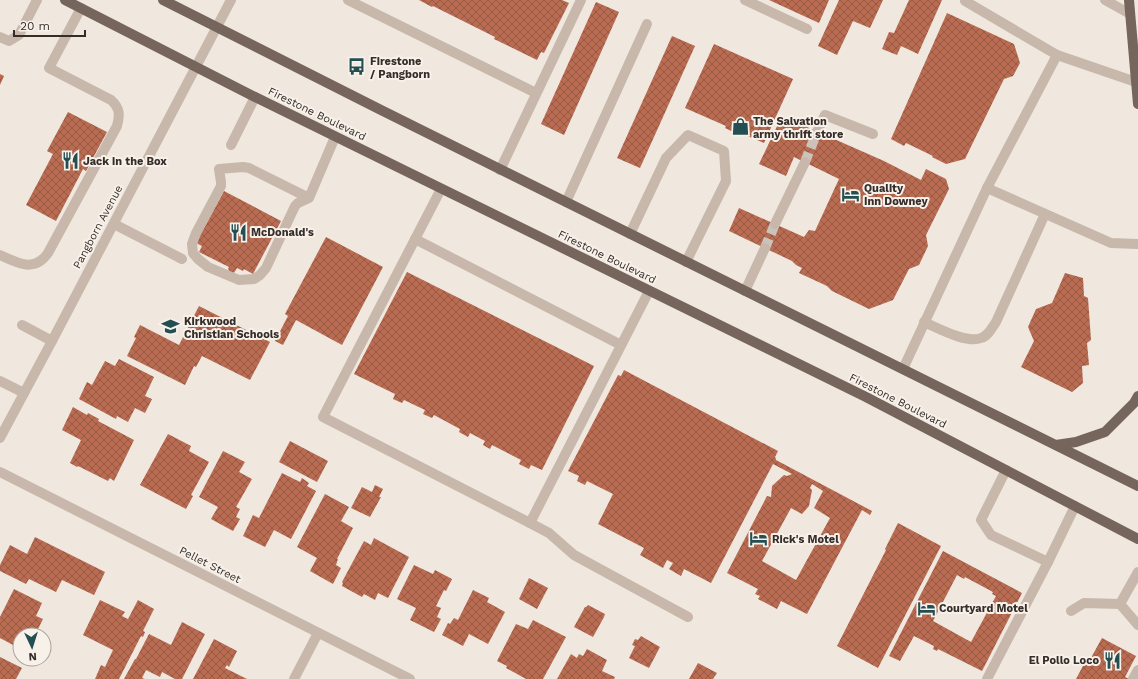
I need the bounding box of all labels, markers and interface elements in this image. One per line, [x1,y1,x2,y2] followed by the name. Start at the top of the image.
[14,12,85,38] scale bar
[20,19,50,33] text: 20 m
[370,55,430,81] place label: Firestone / Pangborn
[347,57,367,77] bus stop icon: Firestone / Pangborn
[266,85,368,143] street label: Firestone Boulevard
[753,115,843,141] place label: The Salvation army thrift store
[730,117,750,137] shop icon: The Salvation army thrift store
[60,151,80,171] restaurant icon: Jack in the Box
[83,155,167,168] place label: Jack in the Box
[864,182,929,208] place label: Quality Inn Downey
[71,183,125,271] street label: Pangborn Avenue
[841,184,861,204] hotel icon: Quality Inn Downey
[228,222,248,242] restaurant icon: McDonald's
[251,226,314,239] place label: McDonald's
[556,228,658,286] street label: Firestone Boulevard
[184,315,279,341] place label: Kirkwood Christian Schools
[161,317,181,337] school or university icon: Kirkwood Christian Schools
[847,371,949,431] street label: Firestone Boulevard
[749,529,769,549] hotel icon: Rick's Motel
[772,533,839,546] place label: Rick's Motel
[177,544,243,586] street label: Pellet Street
[916,598,936,618] hotel icon: Courtyard Motel
[939,602,1028,615] place label: Courtyard Motel
[12,627,52,667] north arrow
[28,650,37,663] text: N
[1102,650,1122,670] restaurant icon: El Pollo Loco
[1029,654,1099,667] place label: El Pollo Loco

